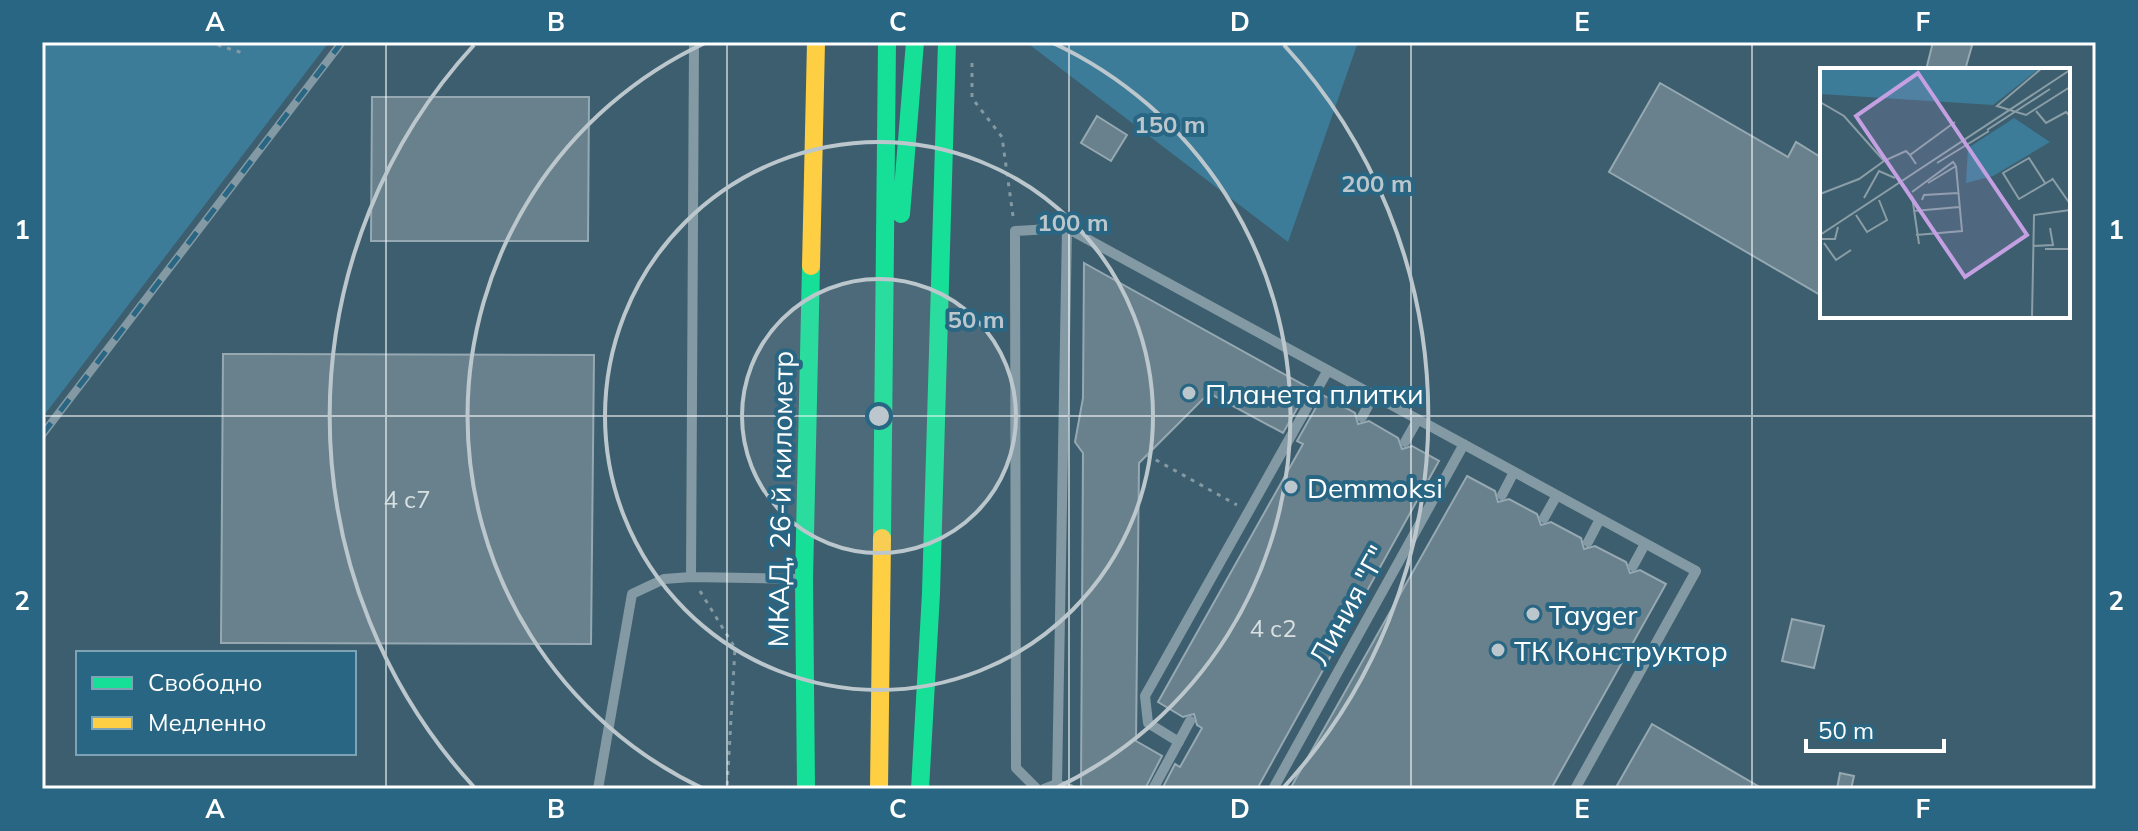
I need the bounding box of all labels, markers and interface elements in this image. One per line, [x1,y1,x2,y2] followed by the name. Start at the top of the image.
[205,5,225,38] text: A
[547,5,565,38] text: B
[889,5,907,38] text: C
[1230,5,1250,38] text: D
[1574,5,1590,38] text: E
[1916,5,1931,38] text: F
[1820,68,2070,318] inset map
[1134,109,1206,139] text: 150 m
[1341,168,1413,198] text: 200 m
[1037,207,1109,237] text: 100 m
[14,213,30,246] text: 1
[2108,213,2124,246] text: 1
[948,304,1004,334] text: 50 m
[760,350,800,648] street label: МКАД, 26-й километр
[1205,376,1424,411] place label: Планета плитки
[1180,384,1198,402] marker: Планета плитки
[865,402,893,430] centre of rings
[1307,470,1443,505] place label: Demmoksi
[1282,478,1300,496] marker: Demmoksi
[383,484,431,514] house number: 4 с7
[1301,539,1395,671] street label: Линия "Г"
[14,584,30,617] text: 2
[2108,584,2124,617] text: 2
[1549,597,1638,632] place label: Tayger
[1524,605,1542,623] marker: Tayger
[1249,613,1297,643] house number: 4 с2
[1514,633,1728,668] place label: ТК Конструктор
[1489,641,1507,659] marker: ТК Конструктор
[76,651,356,755] legend
[148,667,263,697] text: Свободно
[1806,703,1944,753] scale bar
[148,707,267,737] text: Медленно
[1818,715,1874,745] text: 50 m
[205,792,225,825] text: A
[547,792,565,825] text: B
[889,792,907,825] text: C
[1230,792,1250,825] text: D
[1574,792,1590,825] text: E
[1916,792,1931,825] text: F

